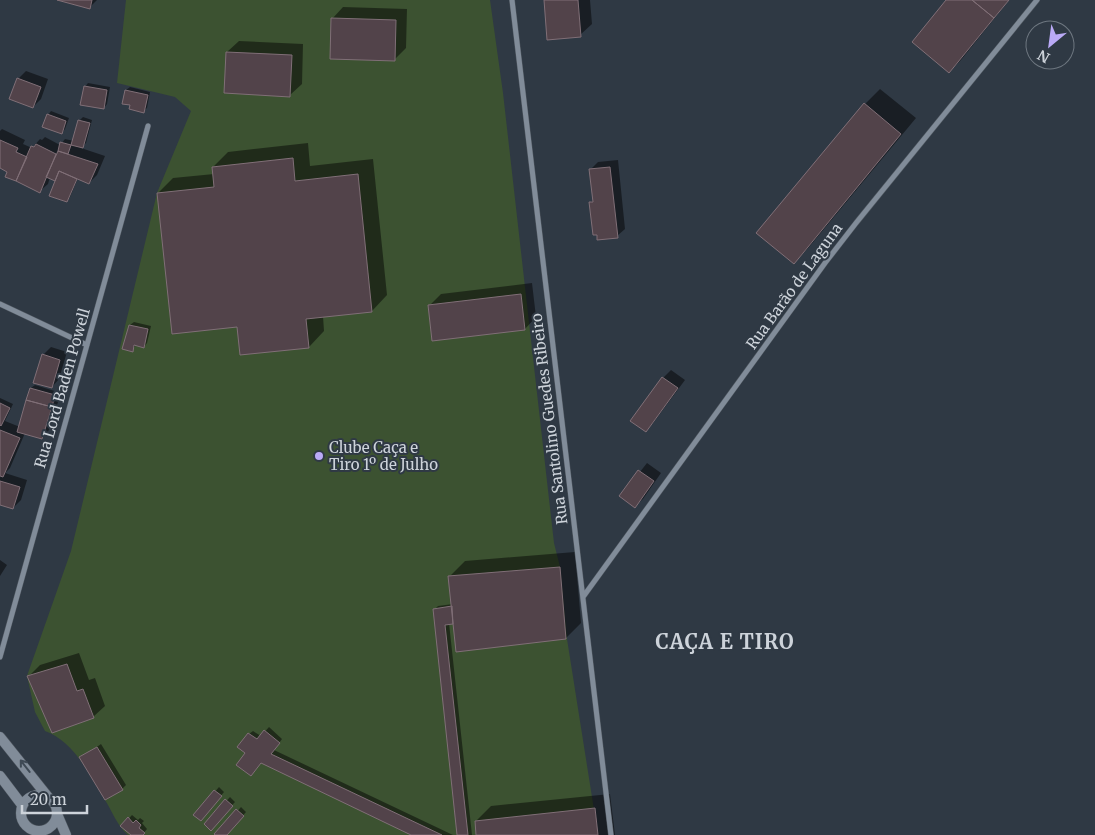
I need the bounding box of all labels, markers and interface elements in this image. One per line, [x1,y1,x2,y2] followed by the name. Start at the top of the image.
[1025,20,1075,70] north arrow
[1034,46,1053,67] text: N
[742,219,846,353] street label: Rua Barão de Laguna
[30,306,94,470] street label: Rua Lord Baden Powell
[527,312,571,526] street label: Rua Santolino Guedes Ribeiro
[329,438,438,474] place label: Clube Caça e Tiro 1º de Julho
[313,450,325,462] marker: Clube Caça e Tiro 1º de Julho
[655,629,795,654] district label: CAÇA E TIRO
[19,760,30,773] one-way arrow
[22,782,88,814] scale bar
[30,790,67,809] text: 20 m

